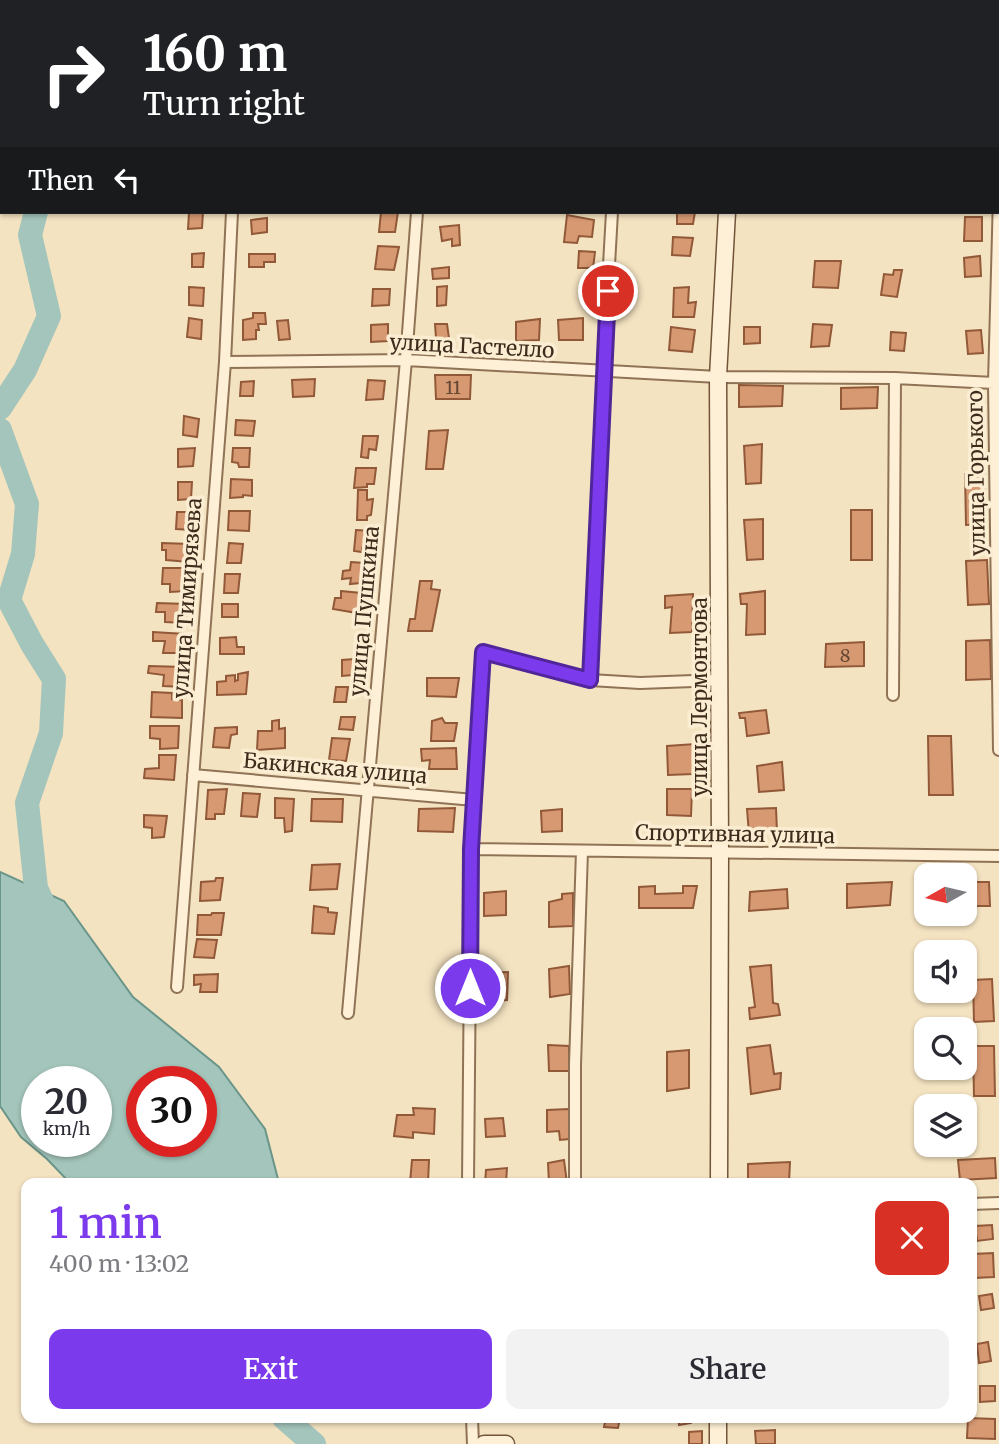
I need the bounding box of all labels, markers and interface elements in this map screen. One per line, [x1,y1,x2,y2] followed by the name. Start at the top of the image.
[143,23,287,84] text: 160 m
[28,28,119,119] icon: right
[143,84,305,124] text: Turn right
[108,161,146,199] icon: left
[28,164,94,197] text: Then
[578,261,638,321] pin
[589,272,627,310] icon: arrive
[389,328,555,364] street label: улица Гастелло
[445,376,461,399] house number: 11
[961,390,991,556] street label: улица Горького
[167,497,207,699] street label: улица Тимирязева
[343,525,385,697] street label: улица Пушкина
[686,597,713,797] street label: улица Лермонтова
[840,644,850,667] house number: 8
[242,746,428,790] street label: Бакинская улица
[635,819,835,849] street label: Спортивная улица
[914,863,976,926] north arrow
[914,863,977,1157] map controls
[914,940,977,1003] button: sound
[433,951,507,1025] position arrow
[914,1017,977,1080] button: search
[126,1066,217,1157] speed limit sign: 30
[45,1080,88,1124] text: 20
[914,1094,977,1157] button: layers
[43,1117,90,1140] text: km/h
[49,1197,162,1249] text: 1 min
[875,1201,949,1275] button: close
[49,1249,189,1278] text: 400 m · 13:02
[49,1329,492,1409] button: Exit
[506,1329,949,1409] button: Share

